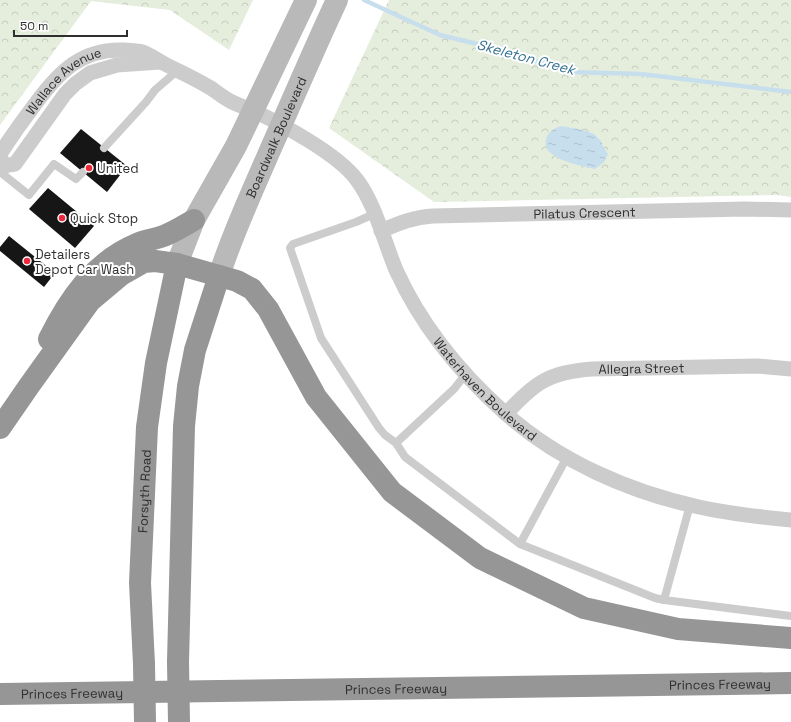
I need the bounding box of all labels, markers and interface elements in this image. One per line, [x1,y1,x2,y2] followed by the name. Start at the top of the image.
[14,12,127,38] scale bar
[20,18,48,34] text: 50 m
[475,35,578,79] water label: Skeleton Creek
[22,44,103,118] street label: Wallace Avenue
[242,74,310,201] street label: Boardwalk Boulevard
[97,160,139,177] place label: United
[84,163,94,173] marker: United
[533,203,636,223] street label: Pilatus Crescent
[70,210,138,227] place label: Quick Stop
[57,213,67,223] marker: Quick Stop
[35,246,134,278] place label: Detailers Depot Car Wash
[22,256,32,266] marker: Detailers Depot Car Wash
[429,334,540,445] street label: Waterhaven Boulevard
[598,359,685,378] street label: Allegra Street
[134,449,155,533] street label: Forsyth Road
[669,675,771,694] street label: Princes Freeway
[345,680,447,698] street label: Princes Freeway
[21,684,123,703] street label: Princes Freeway

